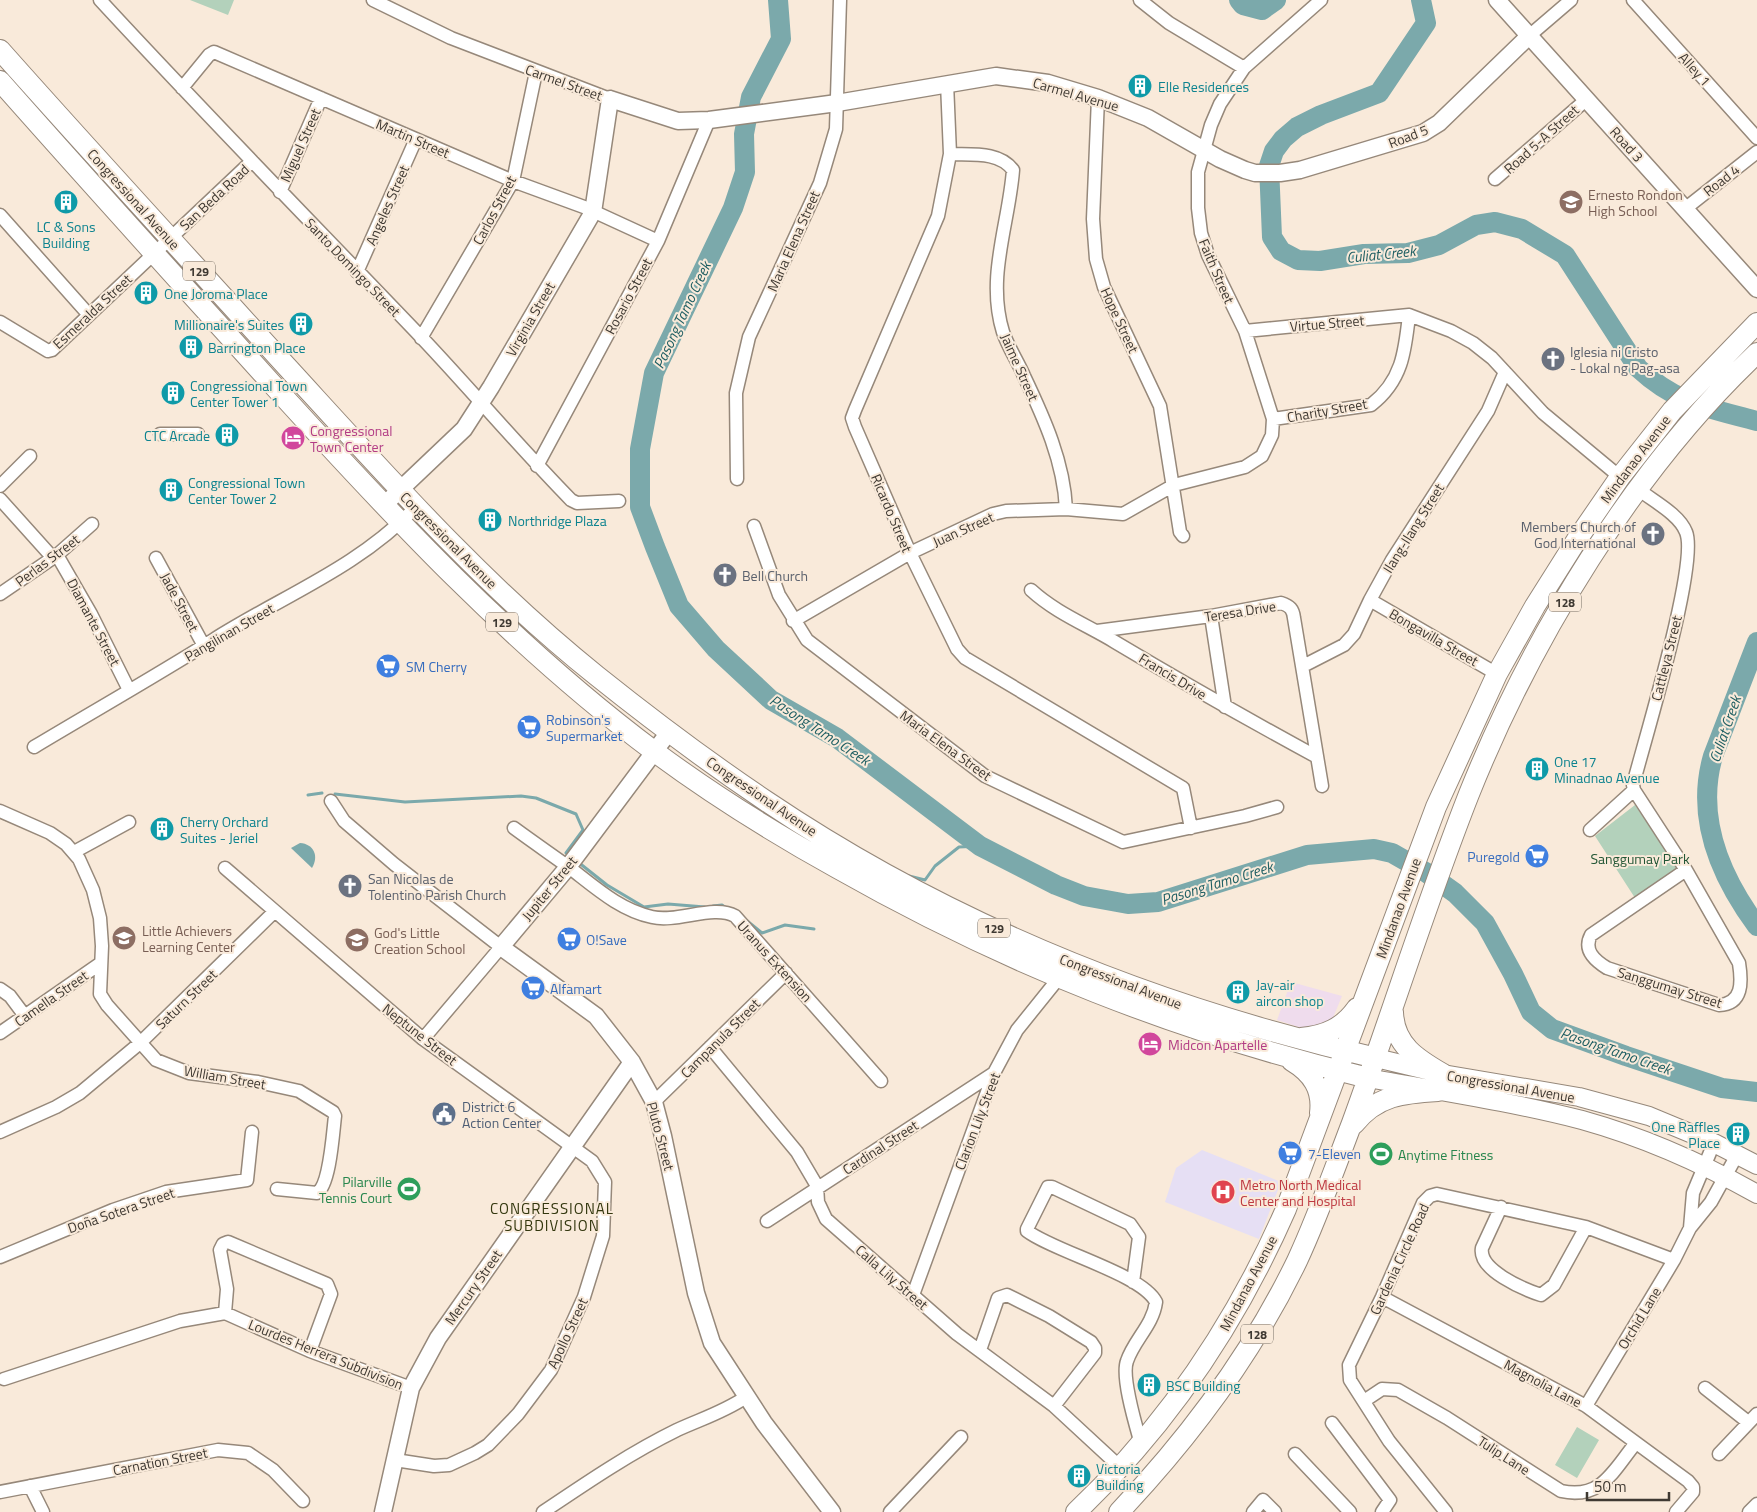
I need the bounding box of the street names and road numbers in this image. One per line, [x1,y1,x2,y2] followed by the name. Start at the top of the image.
[1674,47,1716,91] street label: Alley 1
[523,58,606,106] street label: Carmel Street
[1031,72,1121,116] street label: Carmel Avenue
[1499,99,1583,179] street label: Road 5-A Street
[274,105,326,185] street label: Miguel Street
[373,113,453,163] street label: Martin Street
[1385,119,1431,153] street label: Road 5
[1605,122,1649,166] street label: Road 3
[83,144,185,254] street label: Congressional Avenue
[174,159,254,235] street label: San Beda Road
[1698,159,1744,201] street label: Road 4
[360,161,414,249] street label: Angeles Street
[467,172,521,248] street label: Carlos Street
[761,187,825,295] street label: Maria Elena Street
[300,213,406,321] street label: Santo Domingo Street
[1194,235,1240,307] street label: Faith Street
[599,254,657,338] street label: Rosario Street
[183,262,215,280] road number: 129
[48,269,136,353] street label: Esmeralda Street
[500,278,560,360] street label: Virginia Street
[1096,284,1144,356] street label: Hope Street
[1289,309,1365,337] street label: Virtue Street
[996,330,1044,404] street label: Jaime Street
[1285,393,1369,427] street label: Charity Street
[1595,411,1675,507] street label: Mindanao Avenue
[866,470,918,556] street label: Ricardo Street
[1377,479,1449,577] street label: Ilang-Ilang Street
[396,487,502,593] street label: Congressional Avenue
[929,506,997,552] street label: Juan Street
[10,529,84,591] street label: Perlas Street
[156,568,204,636] street label: Jade Street
[62,574,126,670] street label: Diamante Street
[1549,592,1581,612] road number: 128
[1203,595,1277,627] street label: Teresa Drive
[180,598,278,666] street label: Pangilinan Street
[1385,603,1483,671] street label: Bongavilla Street
[486,612,518,632] road number: 129
[1645,613,1687,703] street label: Cattleya Street
[1135,647,1211,705] street label: Francis Drive
[896,705,996,785] street label: Maria Elena Street
[702,751,822,841] street label: Congressional Avenue
[516,851,582,925] street label: Jupiter Street
[1370,855,1426,961] street label: Mindanao Avenue
[733,916,817,1006] street label: Uranus Extension
[978,918,1010,938] road number: 129
[1057,948,1185,1014] street label: Congressional Avenue
[1615,961,1725,1013] street label: Sanggumay Street
[150,964,222,1034] street label: Saturn Street
[10,965,92,1031] street label: Camella Street
[675,993,765,1083] street label: Campanula Street
[378,998,462,1070] street label: Neptune Street
[182,1059,268,1095] street label: William Street
[1445,1064,1577,1108] street label: Congressional Avenue
[949,1069,1005,1173] street label: Clarion Lily Street
[642,1099,680,1173] street label: Pluto Street
[838,1115,922,1179] street label: Cardinal Street
[65,1182,177,1238] street label: Doña Sotera Street
[1364,1200,1434,1318] street label: Gardenia Circle Road
[1214,1231,1282,1335] street label: Mindanao Avenue
[851,1240,933,1315] street label: Calla Lily Street
[439,1245,507,1329] street label: Mercury Street
[1612,1283,1666,1353] street label: Orchid Lane
[541,1294,593,1372] street label: Apollo Street
[245,1313,407,1395] street label: Lourdes Herrera Subdivision
[1241,1325,1273,1344] road number: 128
[1500,1354,1586,1412] street label: Magnolia Lane
[1474,1430,1534,1480] street label: Tulip Lane
[111,1442,209,1480] street label: Carnation Street

